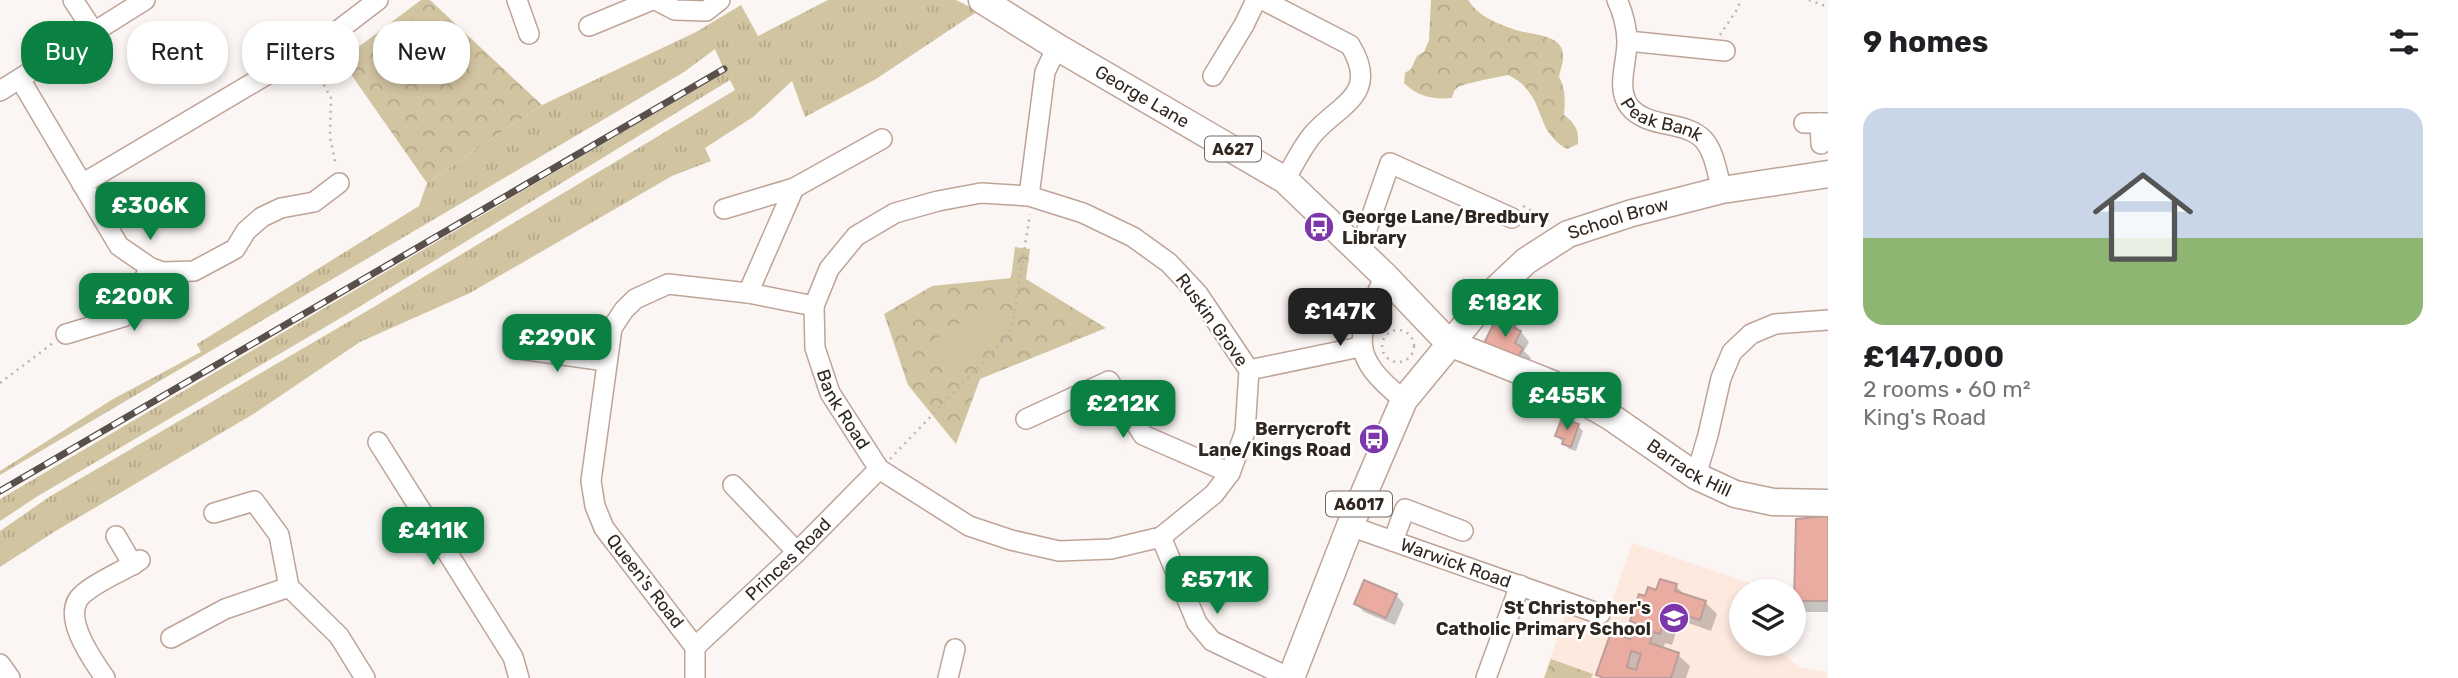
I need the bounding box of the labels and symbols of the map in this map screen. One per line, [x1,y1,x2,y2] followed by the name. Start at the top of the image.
[1091,60,1193,133] street label: George Lane
[1616,94,1708,146] street label: Peak Bank
[1205,136,1261,162] road number: A627
[101,182,199,242] pin: £306K
[1565,193,1671,244] street label: School Brow
[1342,206,1549,249] place label: George Lane/Bredbury Library
[1302,210,1336,244] bus stop icon: George Lane/Bredbury Library
[1171,269,1253,371] street label: Ruskin Grove
[85,274,183,333] pin: £200K
[1456,280,1554,339] pin: £182K
[1291,288,1389,348] pin: £147K
[508,314,606,374] pin: £290K
[812,366,874,453] street label: Bank Road
[1518,372,1616,432] pin: £455K
[1074,380,1172,440] pin: £212K
[1198,418,1351,461] place label: Berrycroft Lane/Kings Road
[1357,422,1391,456] bus stop icon: Berrycroft Lane/Kings Road
[1643,434,1735,502] street label: Barrack Hill
[1326,491,1392,516] road number: A6017
[384,508,482,567] pin: £411K
[741,513,835,605] street label: Princes Road
[601,530,689,632] street label: Queen's Road
[1397,534,1514,593] street label: Warwick Road
[1168,556,1266,616] pin: £571K
[1436,597,1651,640] place label: St Christopher's Catholic Primary School
[1657,601,1691,635] school or university icon: St Christopher's Catholic Primary School

